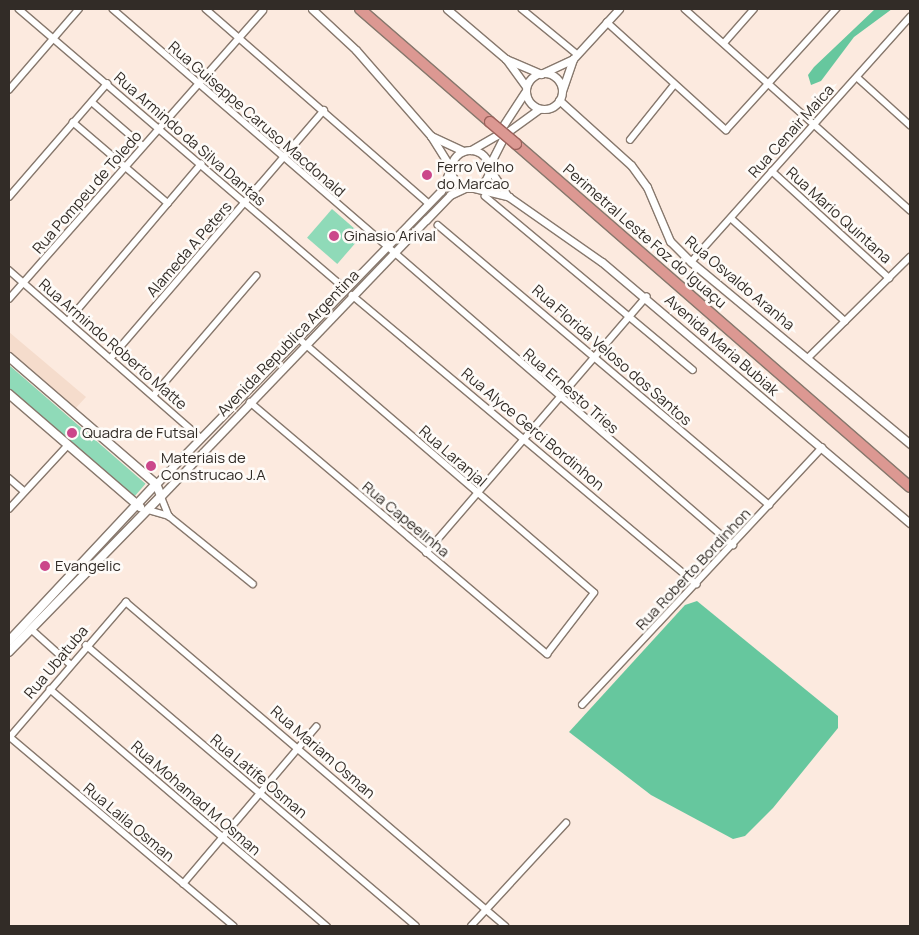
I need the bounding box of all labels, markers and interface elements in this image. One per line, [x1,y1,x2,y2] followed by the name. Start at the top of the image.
[165,37,349,201] street label: Rua Guiseppe Caruso Macdonald
[111,68,269,210] street label: Rua Armindo da Silva Dantas
[744,81,838,181] street label: Rua Cenair Maica
[29,127,145,257] street label: Rua Pompeu de Toledo
[437,157,514,192] place label: Ferro Velho do Marcao
[560,160,730,312] street label: Perimetral Leste Foz do Iguaçu
[783,163,895,267] street label: Rua Mario Quintana
[421,169,433,181] marker: Ferro Velho do Marcao
[143,198,235,300] street label: Alameda A Peters
[344,227,436,245] place label: Ginasio Arival
[328,230,340,242] marker: Ginasio Arival
[682,232,798,334] street label: Rua Osvaldo Aranha
[213,266,363,420] street label: Avenida Republica Argentina
[35,275,191,413] street label: Rua Armindo Roberto Matte
[529,281,695,429] street label: Rua Florida Veloso dos Santos
[661,291,783,399] street label: Avenida Maria Bubiak
[520,345,622,437] street label: Rua Ernesto Tries
[458,364,608,494] street label: Rua Alyce Gerci Bordinhon
[416,422,490,490] street label: Rua Laranjal
[82,424,198,442] place label: Quadra de Futsal
[66,427,78,439] marker: Quadra de Futsal
[161,448,266,483] place label: Materiais de Construcao J.A
[145,460,157,472] marker: Materiais de Construcao J.A
[359,477,453,561] street label: Rua Capeelinha
[632,504,754,634] street label: Rua Roberto Bordinhon
[55,557,121,575] place label: Evangelic
[39,560,51,572] marker: Evangelic
[20,622,92,702] street label: Rua Ubatuba
[267,702,379,802] street label: Rua Mariam Osman
[207,730,311,822] street label: Rua Latife Osman
[128,737,264,859] street label: Rua Mohamad M Osman
[80,779,178,865] street label: Rua Laila Osman

